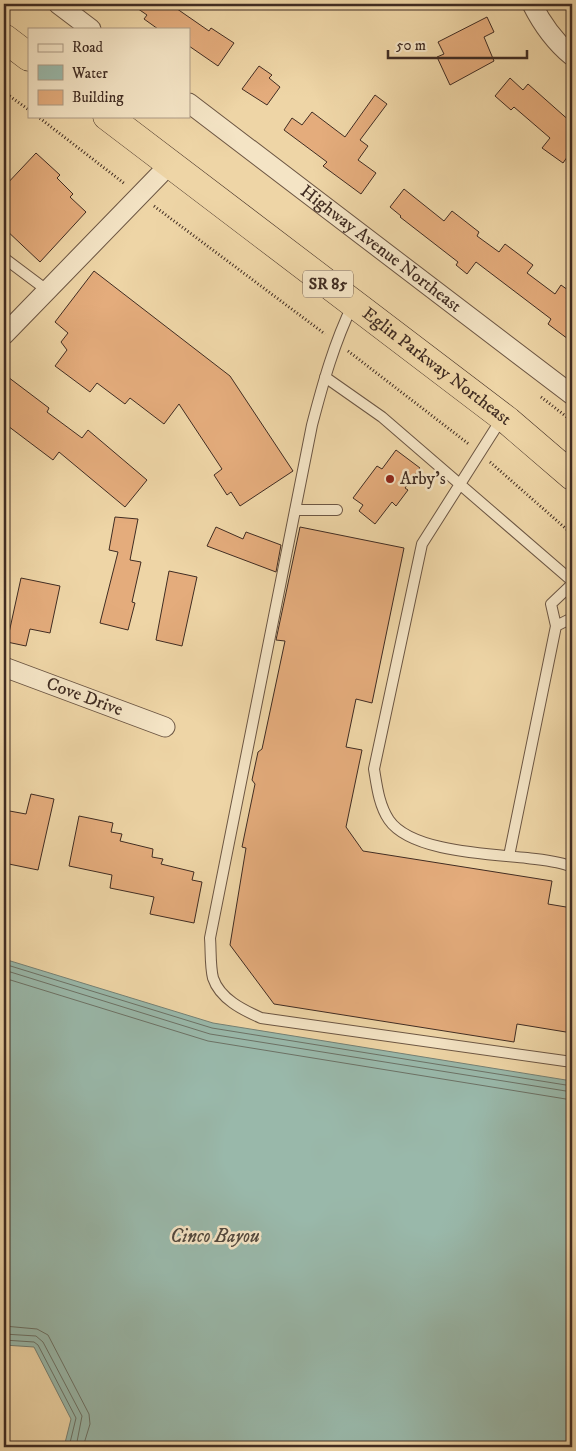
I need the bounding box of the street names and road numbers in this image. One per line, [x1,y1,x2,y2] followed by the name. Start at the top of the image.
[296,181,466,318] street label: Highway Avenue Northeast
[303,270,353,298] road number: SR 85
[358,303,516,431] street label: Eglin Parkway Northeast
[43,673,126,721] street label: Cove Drive

